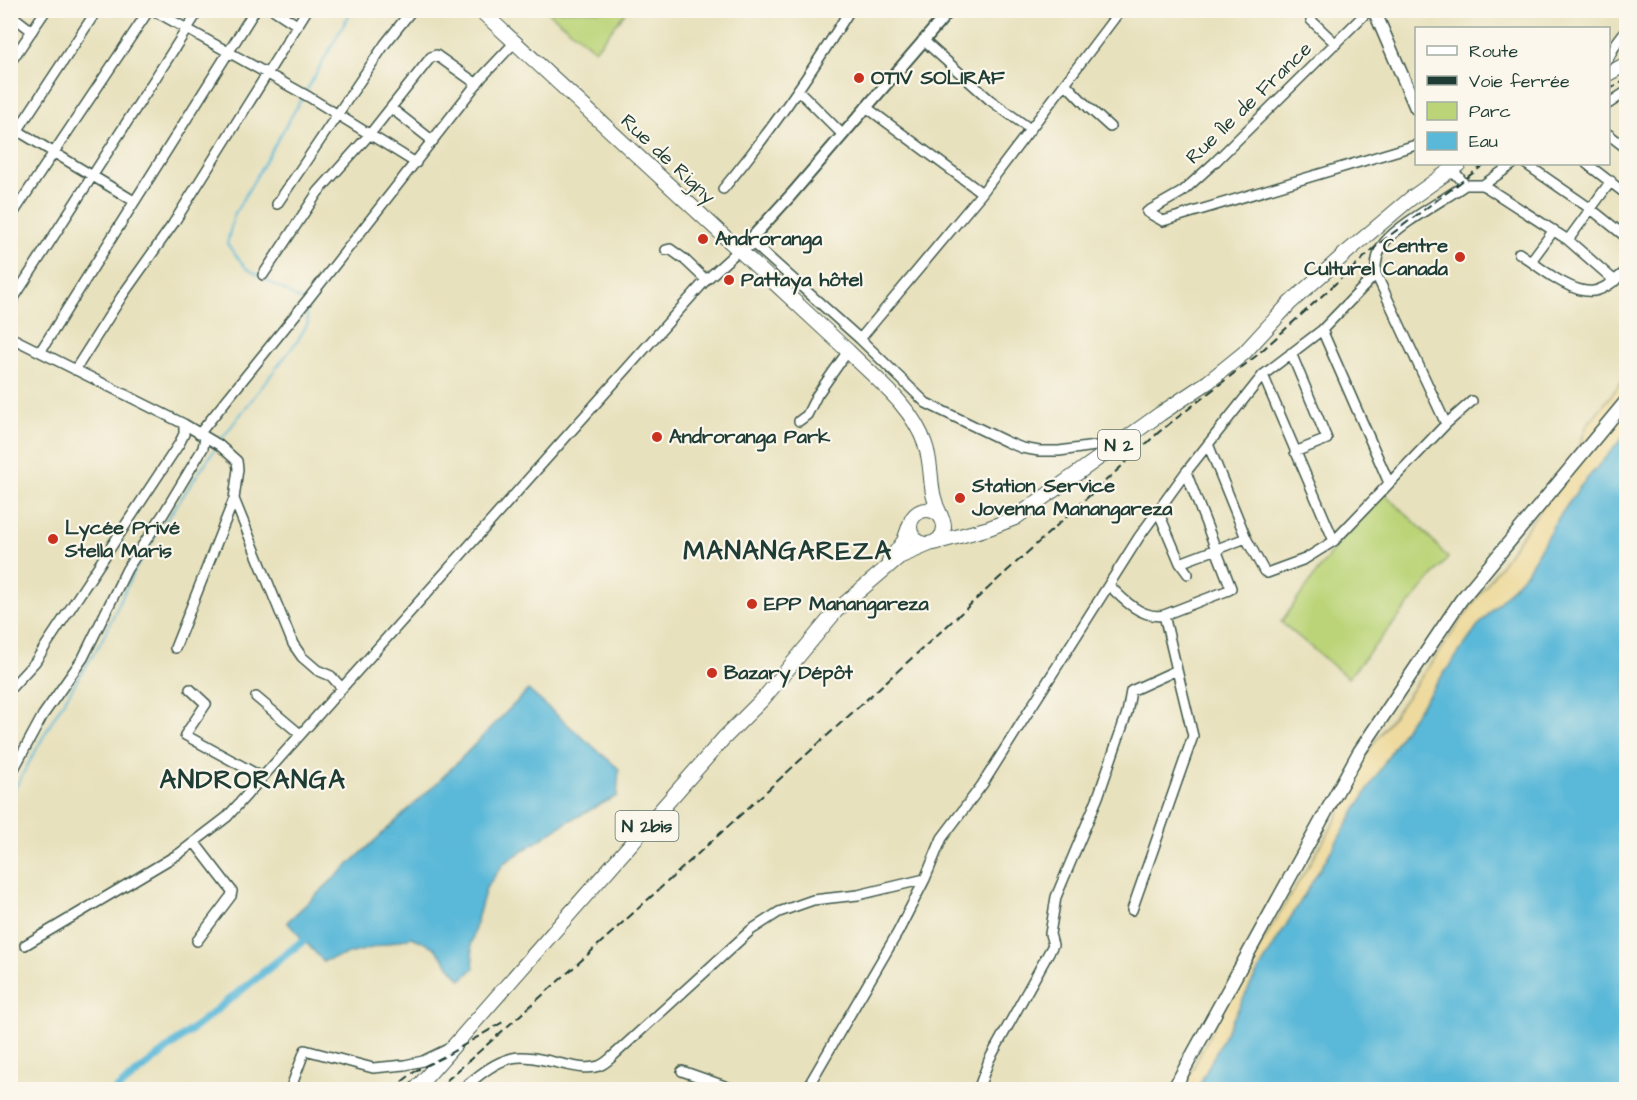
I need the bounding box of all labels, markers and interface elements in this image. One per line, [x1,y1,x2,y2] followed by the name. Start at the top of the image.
[1415,27,1610,165] legend
[1180,35,1319,171] street label: Rue Île de France
[1469,39,1518,64] text: Route
[871,64,1006,92] place label: OTIV SOLIRAF
[1469,69,1570,94] text: Voie ferrée
[852,71,866,85] marker: OTIV SOLIRAF
[1469,99,1511,124] text: Parc
[614,108,722,211] street label: Rue de Rigny
[1469,129,1498,154] text: Eau
[715,225,823,254] place label: Androranga
[696,232,710,246] marker: Androranga
[1304,232,1449,283] place label: Centre Culturel Canada
[1453,250,1467,264] marker: Centre Culturel Canada
[741,266,863,295] place label: Pattaya hôtel
[722,273,736,287] marker: Pattaya hôtel
[669,423,831,452] place label: Androranga Park
[650,430,664,444] marker: Androranga Park
[1098,430,1140,460] road number: N 2
[971,472,1173,524] place label: Station Service Jovenna Manangareza
[953,491,967,505] marker: Station Service Jovenna Manangareza
[64,514,180,565] place label: Lycée Privé Stella Maris
[46,532,60,546] marker: Lycée Privé Stella Maris
[683,533,893,569] district label: MANANGAREZA
[764,590,929,619] place label: EPP Manangareza
[745,597,759,611] marker: EPP Manangareza
[724,659,854,688] place label: Bazary Dépôt
[705,666,719,680] marker: Bazary Dépôt
[160,762,346,798] district label: ANDRORANGA
[616,811,678,841] road number: N 2bis

